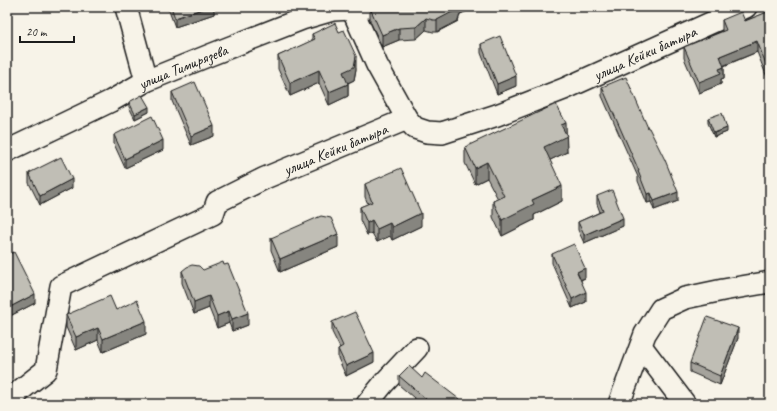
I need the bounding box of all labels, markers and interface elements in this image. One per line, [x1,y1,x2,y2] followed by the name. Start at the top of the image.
[20,18,74,44] scale bar
[590,21,701,86] street label: улица Кейки батыра
[26,24,48,40] text: 20 m
[134,40,232,95] street label: улица Тимирязева
[280,119,392,181] street label: улица Кейки батыра

